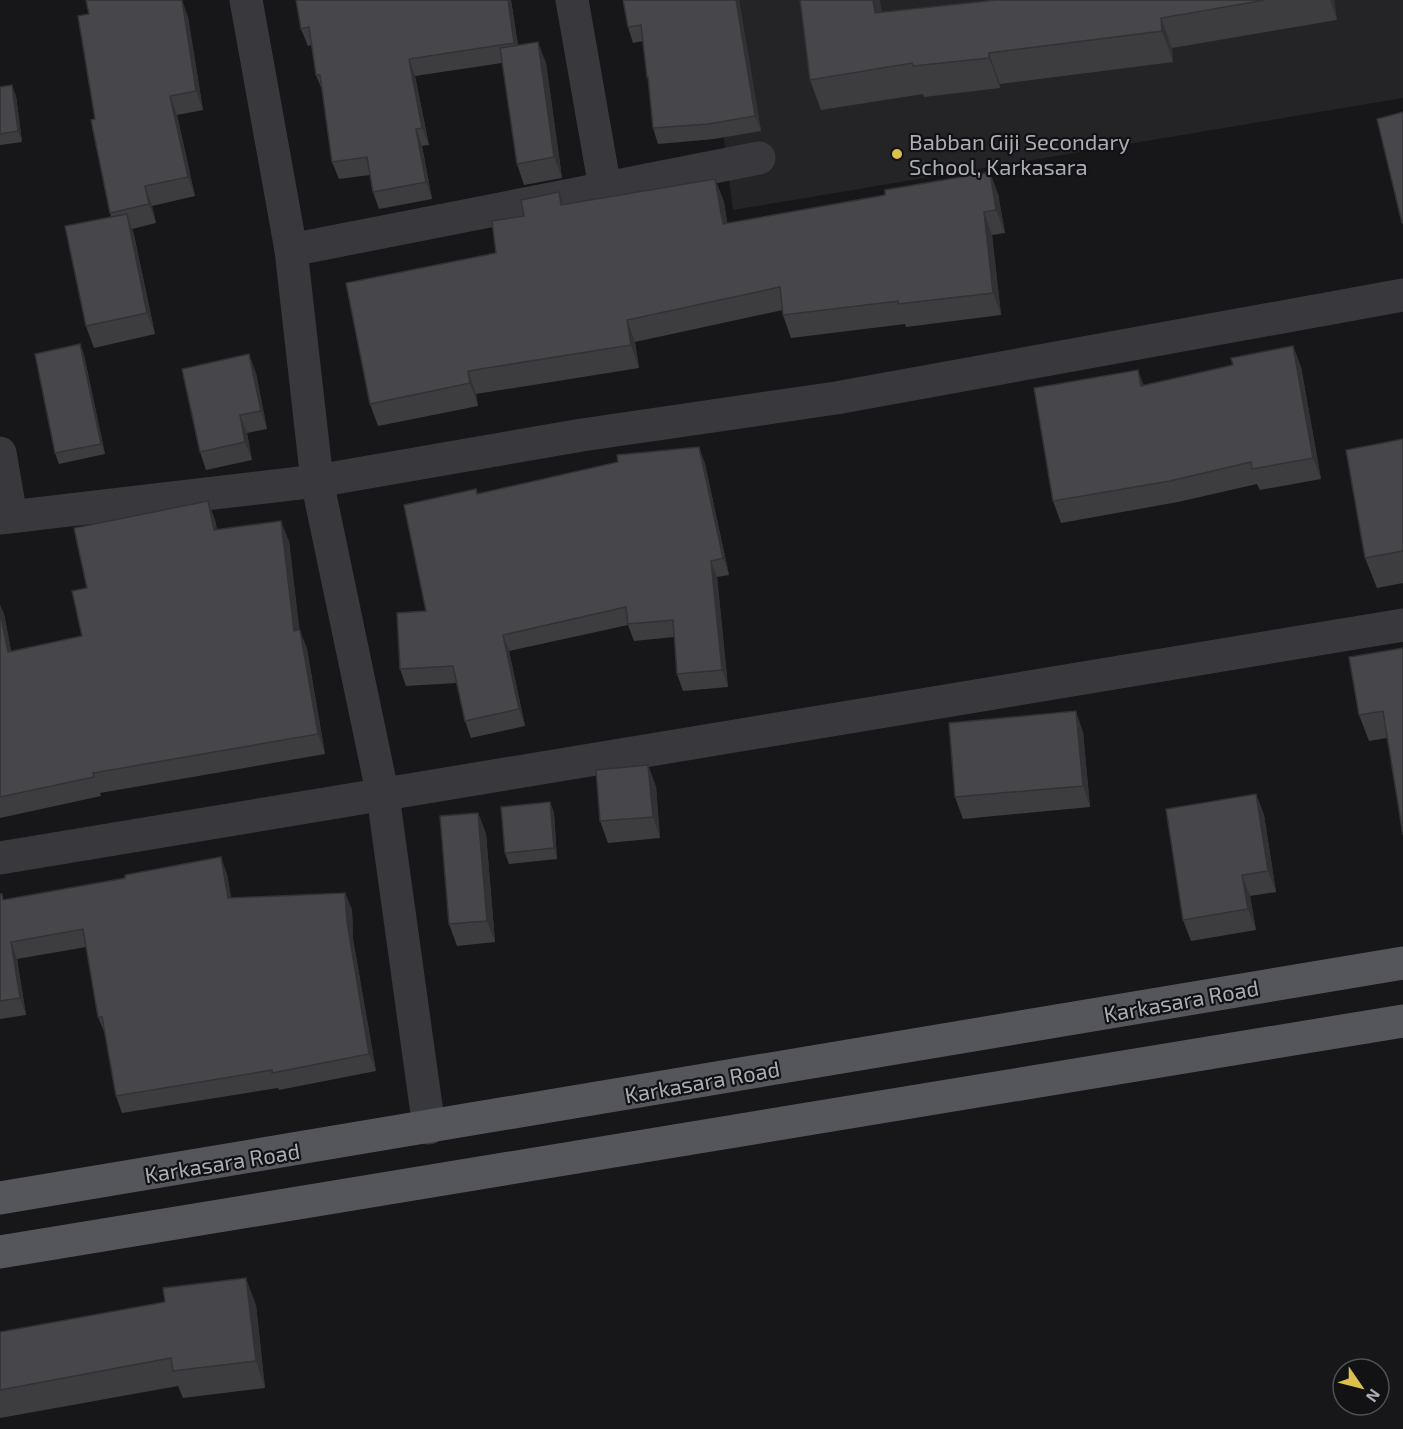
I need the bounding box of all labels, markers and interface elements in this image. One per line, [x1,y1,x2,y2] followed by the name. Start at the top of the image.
[909,128,1130,179] place label: Babban Giji Secondary School, Karkasara
[890,147,904,161] marker: Babban Giji Secondary School, Karkasara
[1101,974,1261,1026] street label: Karkasara Road
[622,1055,782,1107] street label: Karkasara Road
[142,1137,302,1187] street label: Karkasara Road
[1331,1357,1391,1417] north arrow
[1363,1386,1385,1406] text: N

